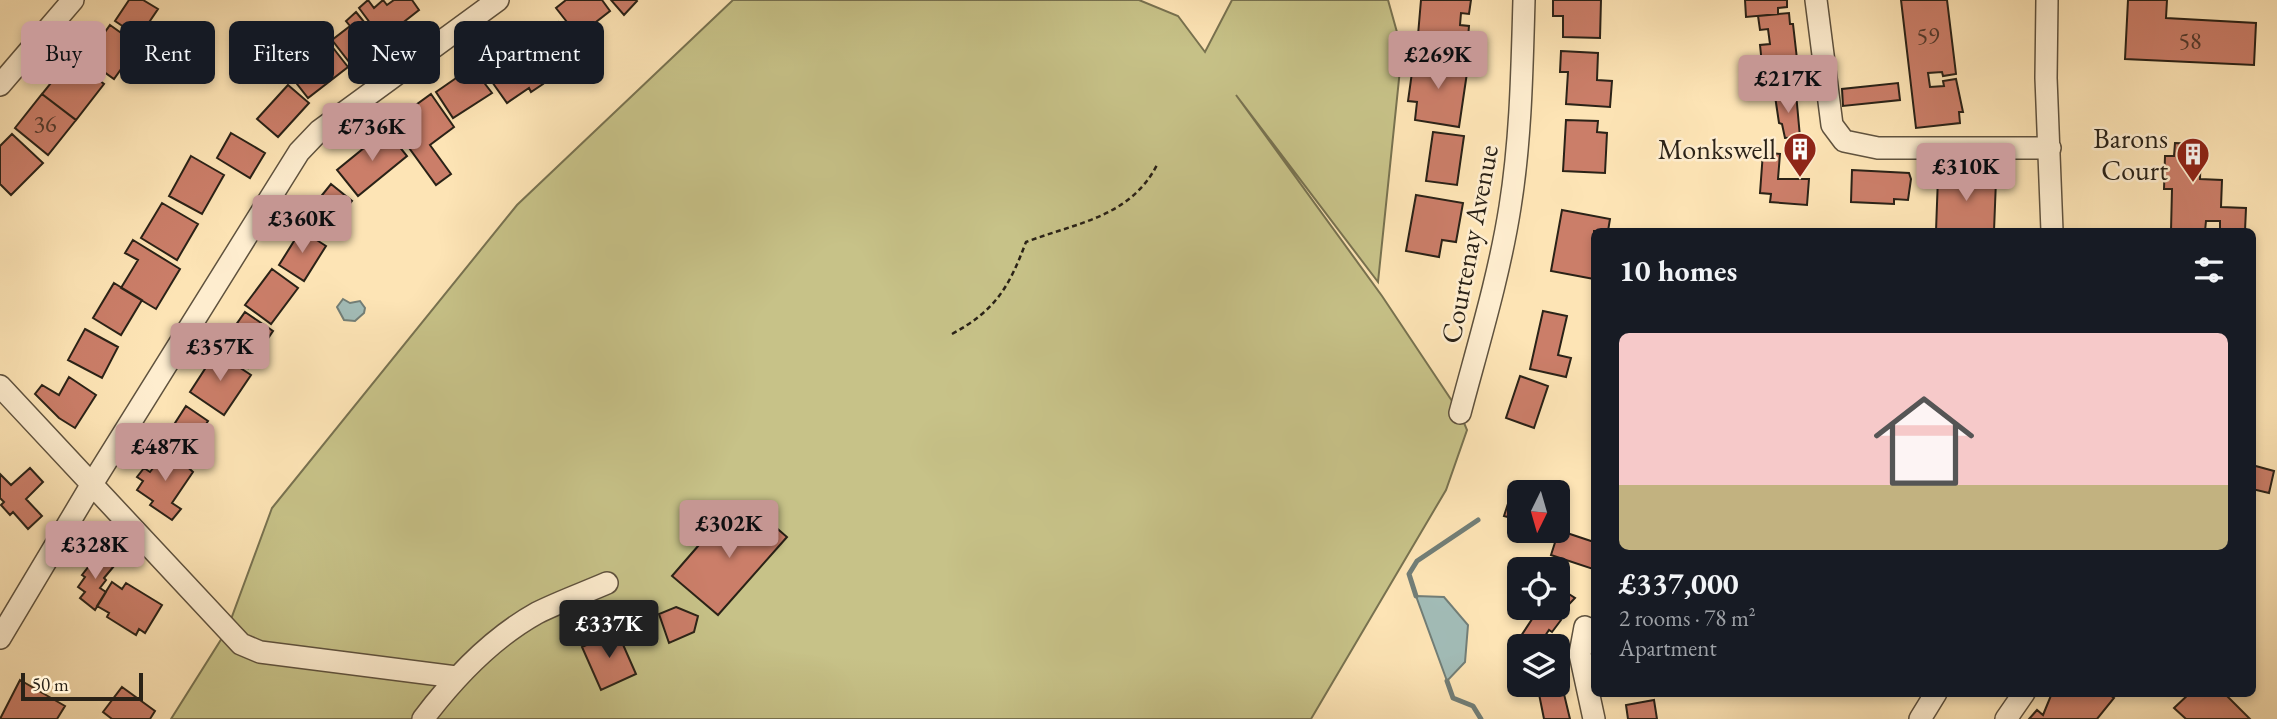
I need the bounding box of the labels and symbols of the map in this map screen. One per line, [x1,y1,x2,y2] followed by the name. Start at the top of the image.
[1916,20,1940,51] house number: 59
[2178,25,2202,56] house number: 58
[1389,32,1487,91] pin: £269K
[1739,55,1837,115] pin: £217K
[323,104,421,163] pin: £736K
[33,108,57,139] house number: 36
[2093,120,2168,188] place label: Barons Court
[1781,130,1819,179] building icon: Monkswell
[1658,131,1776,167] place label: Monkswell
[2174,135,2212,184] building icon: Barons Court
[1432,142,1506,346] street label: Courtenay Avenue
[1917,144,2015,203] pin: £310K
[253,196,351,255] pin: £360K
[171,324,269,383] pin: £357K
[116,424,214,483] pin: £487K
[1507,480,1570,542] north arrow
[680,500,778,560] pin: £302K
[46,522,144,581] pin: £328K
[560,600,658,660] pin: £337K
[21,670,144,702] scale bar

